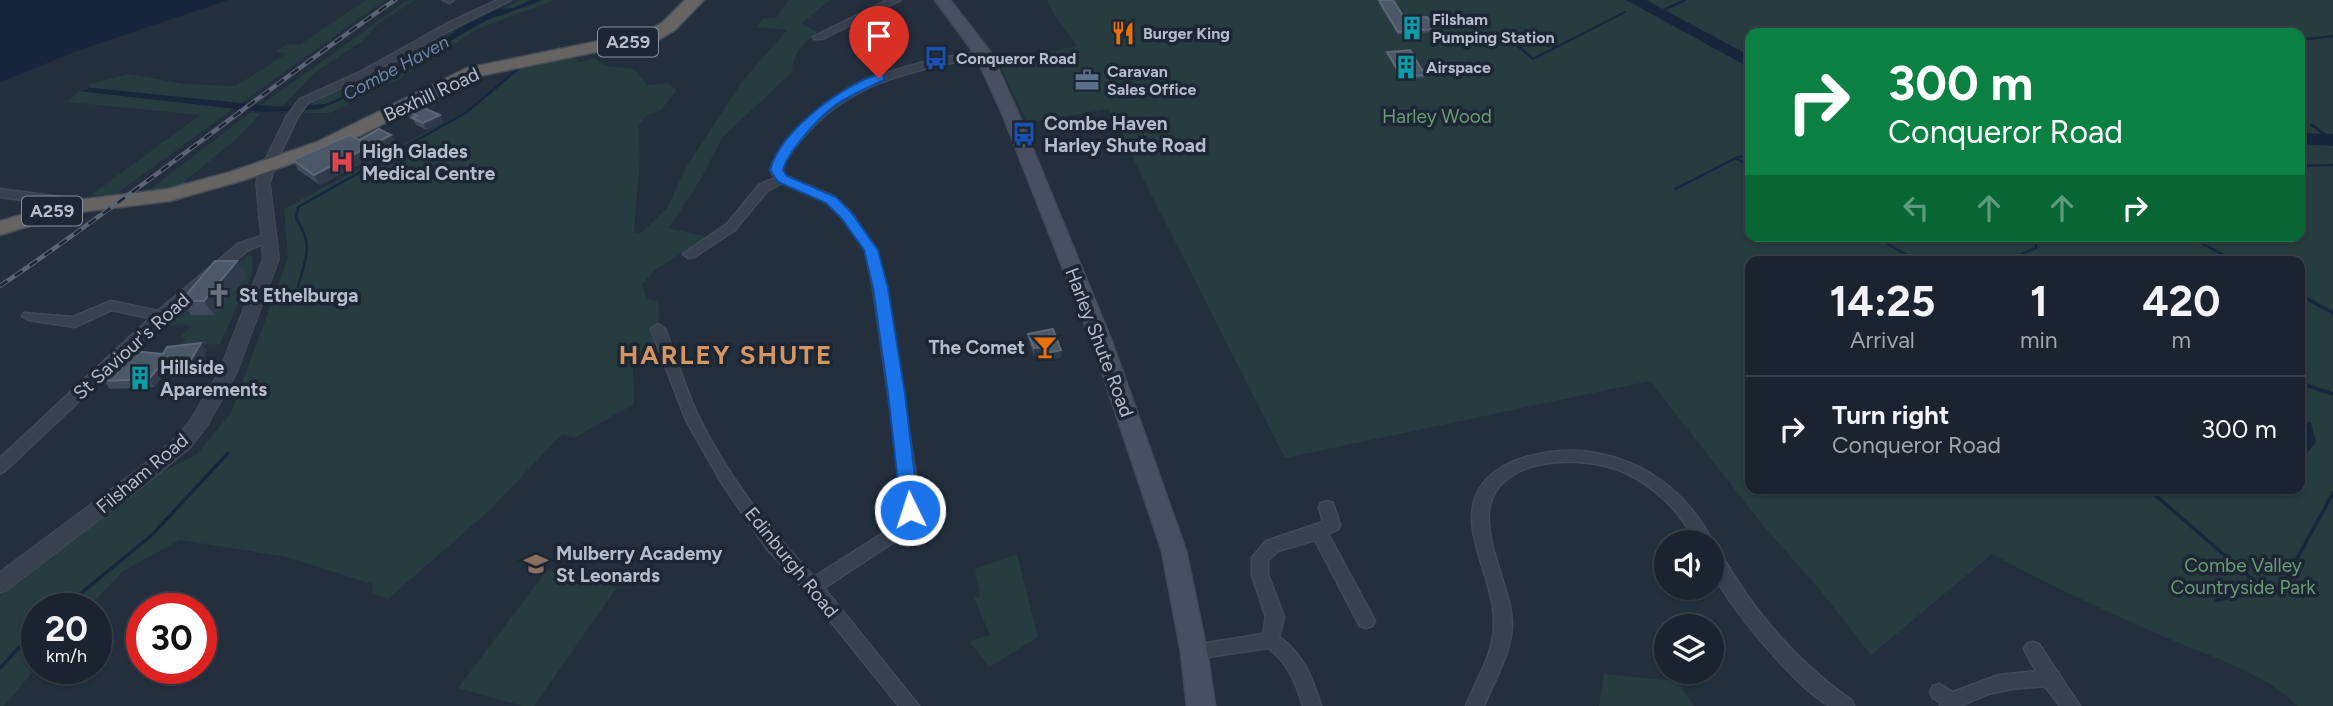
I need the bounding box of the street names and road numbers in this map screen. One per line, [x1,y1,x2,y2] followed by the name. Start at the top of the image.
[598,28,658,56] road number: A259
[380,62,483,127] street label: Bexhill Road
[22,196,82,226] road number: A259
[1060,264,1139,420] street label: Harley Shute Road
[69,288,194,404] street label: St Saviour's Road
[92,428,193,518] street label: Filsham Road
[740,502,843,622] street label: Edinburgh Road

